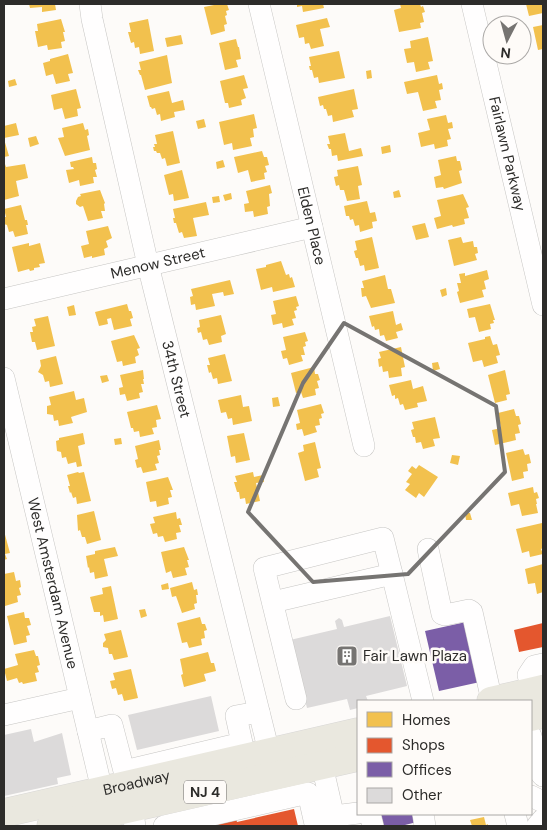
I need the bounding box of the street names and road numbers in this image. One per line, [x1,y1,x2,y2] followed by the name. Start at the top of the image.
[484,94,531,214] street label: Fairlawn Parkway
[293,185,331,267] street label: Elden Place
[109,242,207,284] street label: Menow Street
[157,338,196,420] street label: 34th Street
[23,496,83,671] street label: West Amsterdam Avenue
[101,765,173,800] street label: Broadway
[184,780,226,804] road number: NJ 4

